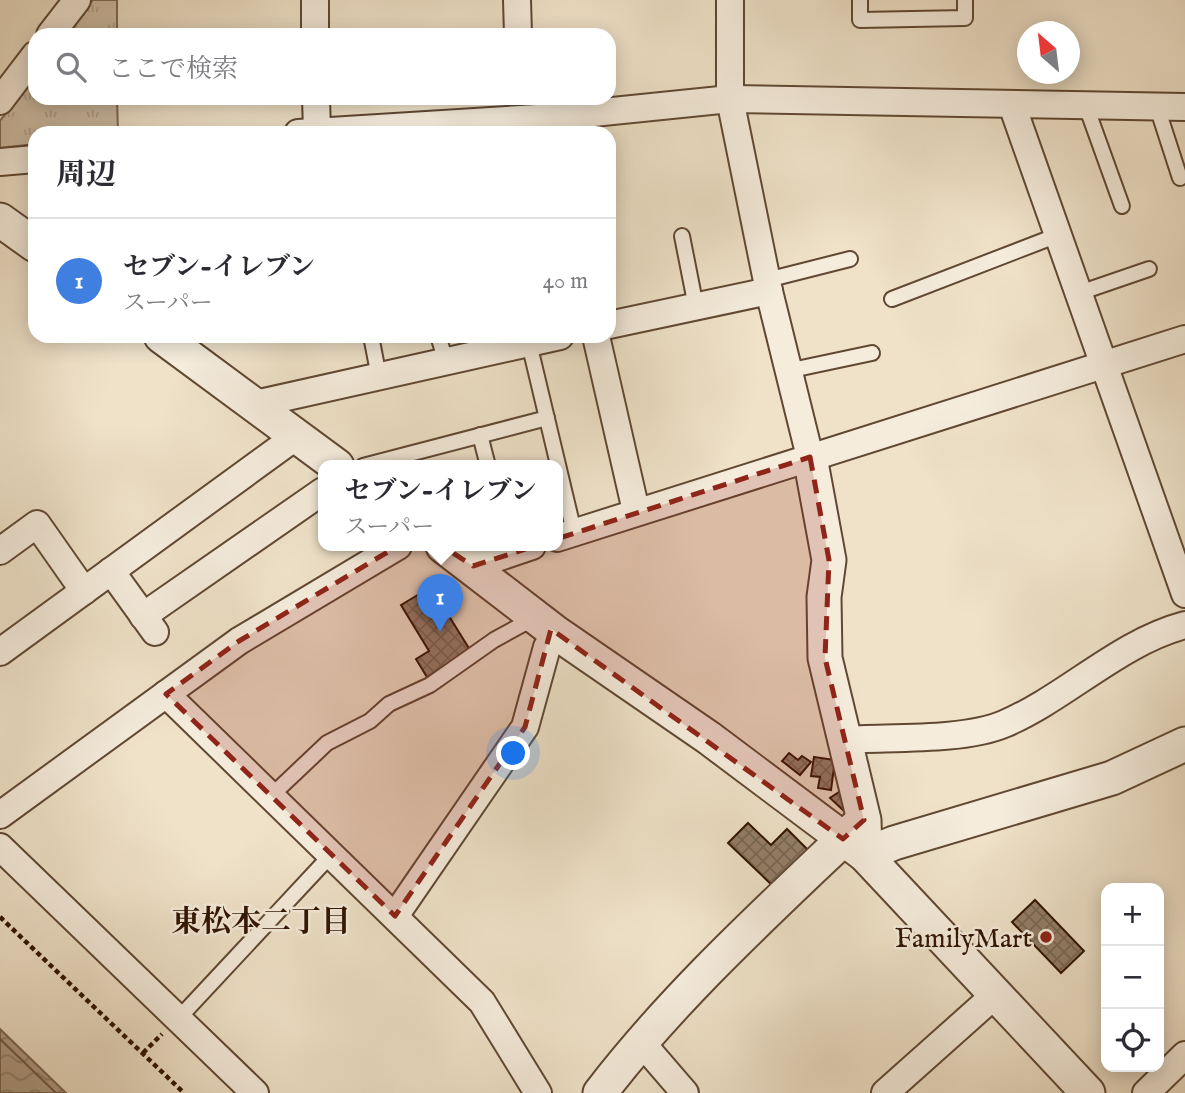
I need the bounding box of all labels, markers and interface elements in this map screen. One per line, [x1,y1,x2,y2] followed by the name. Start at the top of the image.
[1017,21,1080,84] north arrow
[28,28,616,105] search box
[52,48,90,86] icon: search
[108,53,238,86] text: ここで検索
[56,157,116,195] text: 周辺
[123,251,315,284] text: セブン-イレブン
[75,267,83,296] text: 1
[543,267,588,296] text: 40 m
[123,289,213,318] text: スーパー
[318,460,563,551] popup
[345,475,537,508] text: セブン-イレブン
[345,513,434,542] text: スーパー
[417,574,463,632] pin: 1
[496,736,530,770] your location
[1101,883,1164,1072] map controls
[1101,883,1164,946] button: +
[171,904,351,942] district label: 東松本二丁目
[895,922,1032,957] place label: FamilyMart
[1038,929,1054,945] marker: FamilyMart
[1101,946,1164,1009] button: −
[1101,1009,1164,1072] button: locate

